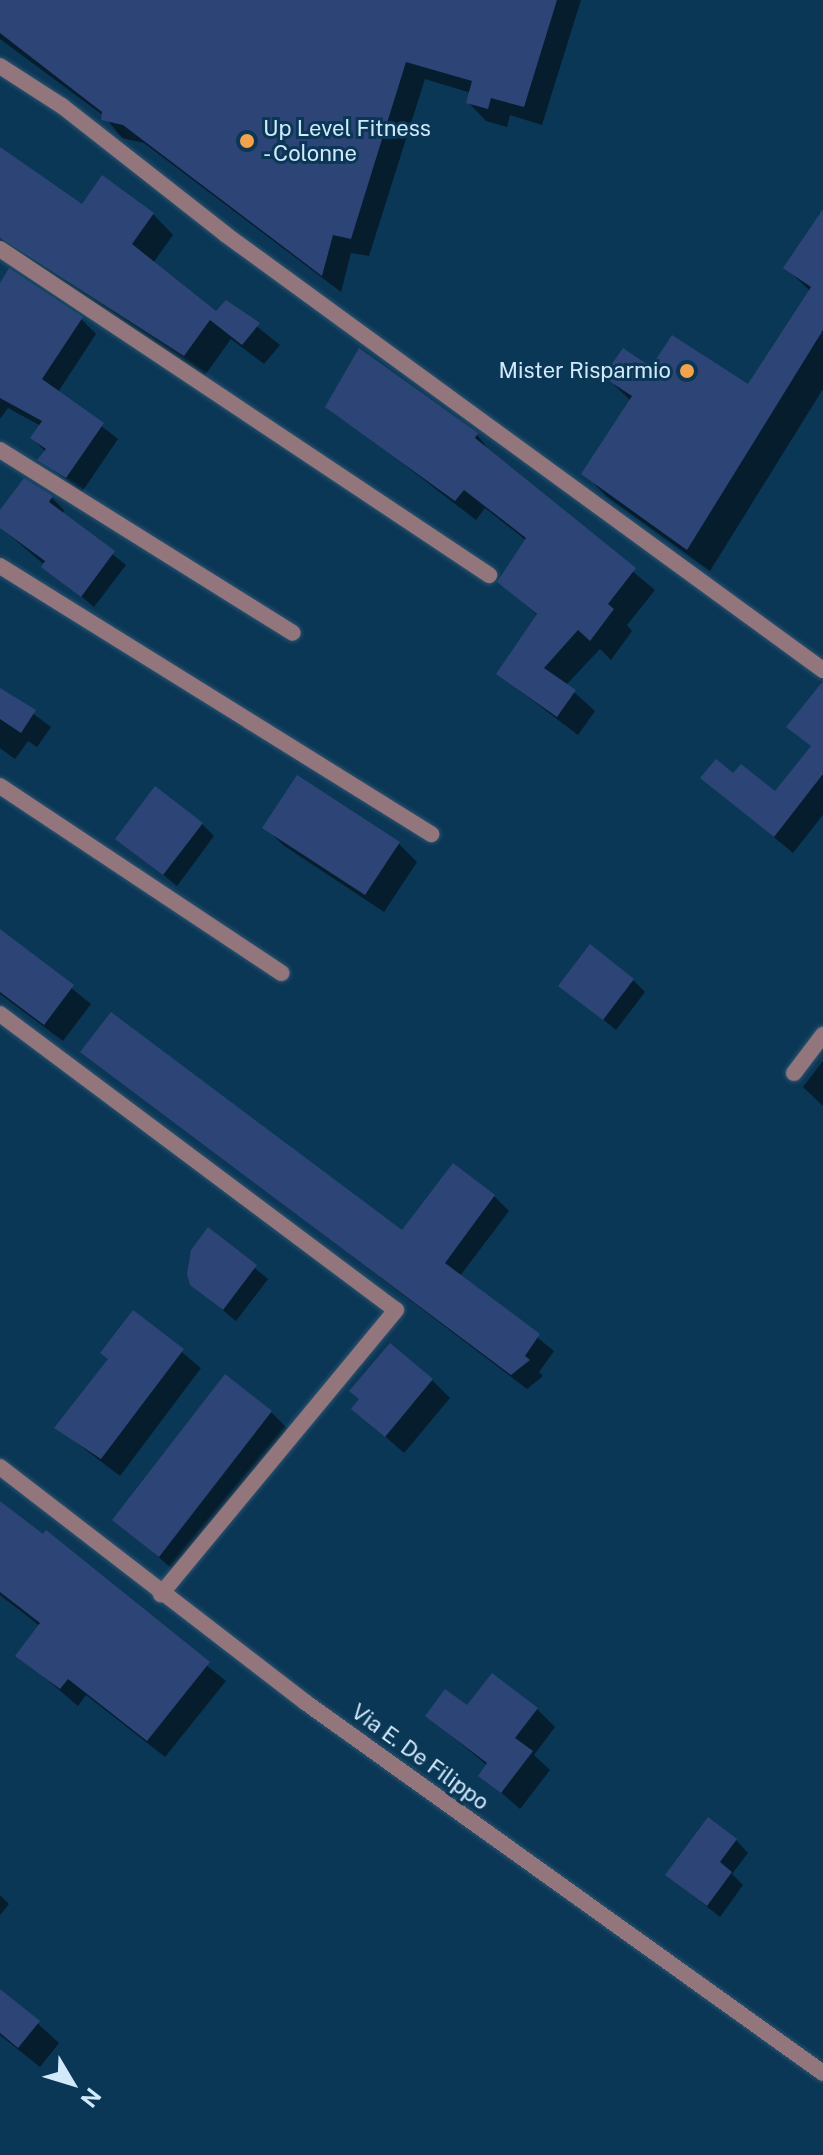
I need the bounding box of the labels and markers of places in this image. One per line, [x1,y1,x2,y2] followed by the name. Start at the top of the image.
[263,115,431,166] place label: Up Level Fitness - Colonne
[238,132,256,150] marker: Up Level Fitness - Colonne
[499,358,671,384] place label: Mister Risparmio
[678,362,696,380] marker: Mister Risparmio

